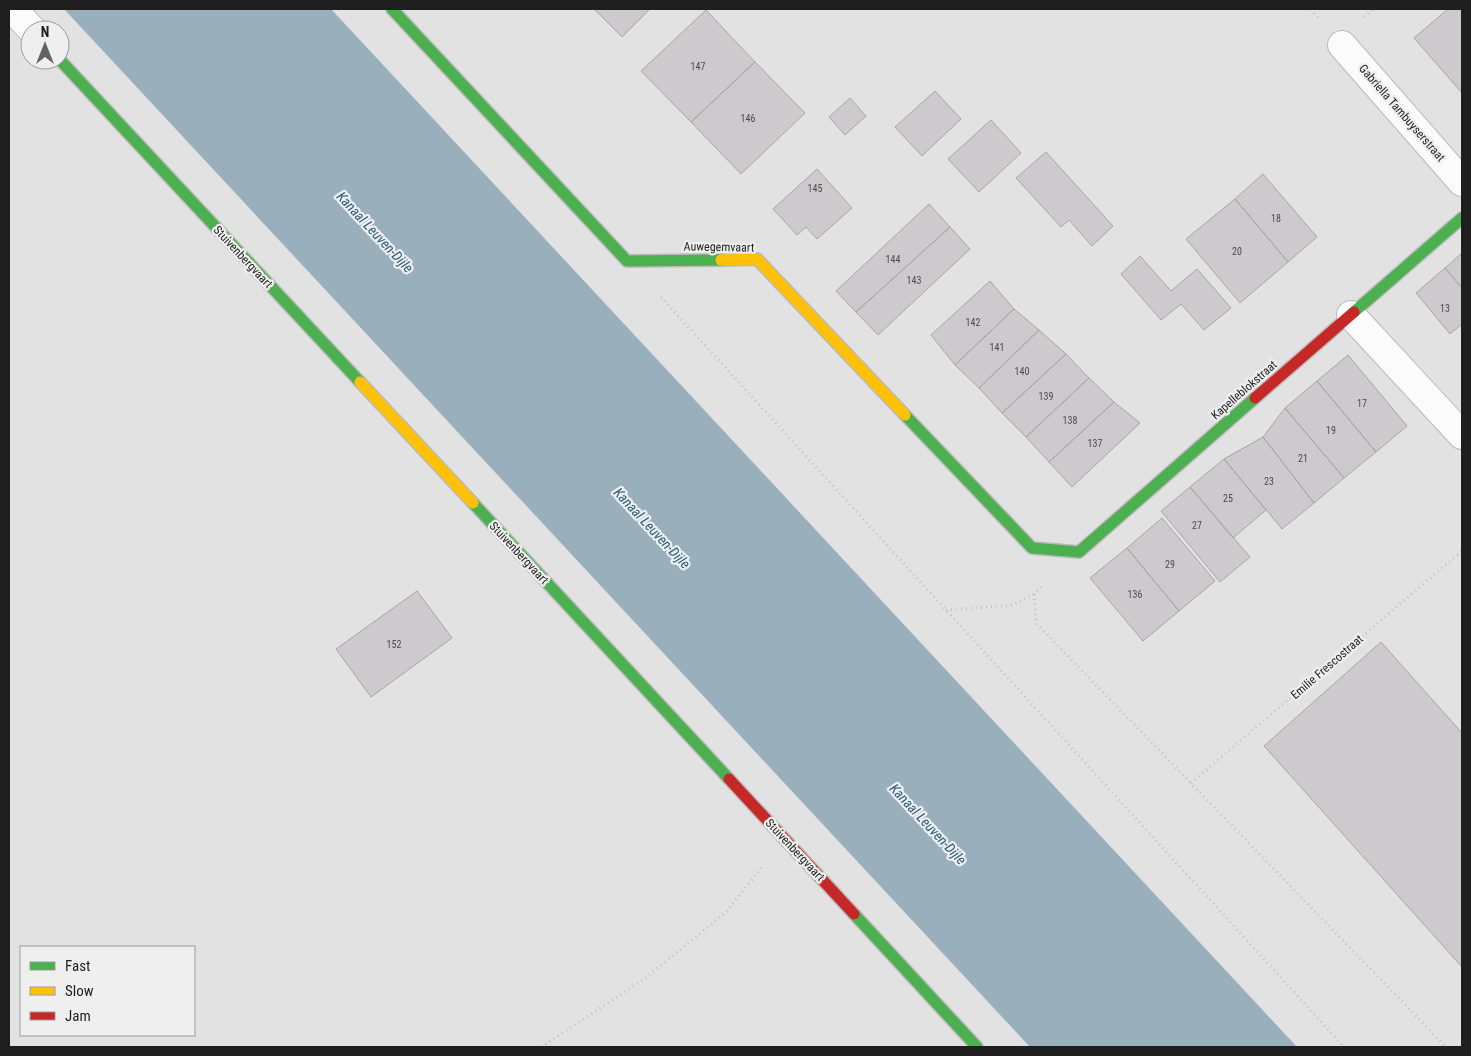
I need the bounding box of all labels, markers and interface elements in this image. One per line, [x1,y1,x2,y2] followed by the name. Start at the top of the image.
[20,20,70,70] north arrow
[41,24,49,40] text: N
[691,61,705,72] house number: 147
[1356,62,1448,165] street label: Gabriella Tambuyserstraat
[741,113,755,124] house number: 146
[808,183,822,194] house number: 145
[333,188,417,276] water label: Kanaal Leuven-Dijle
[1271,213,1281,224] house number: 18
[211,223,276,291] street label: Stuivenbergvaart
[684,239,755,255] street label: Auwegemvaart
[1232,246,1242,257] house number: 20
[886,254,900,265] house number: 144
[907,275,921,286] house number: 143
[1440,303,1450,314] house number: 13
[966,317,980,328] house number: 142
[990,342,1004,353] house number: 141
[1208,357,1280,422] street label: Kapelleblokstraat
[1015,366,1029,377] house number: 140
[1039,391,1053,402] house number: 139
[1357,398,1367,409] house number: 17
[1063,415,1077,426] house number: 138
[1326,425,1336,436] house number: 19
[1088,438,1102,449] house number: 137
[1298,453,1308,464] house number: 21
[1264,476,1274,487] house number: 23
[610,484,694,572] water label: Kanaal Leuven-Dijle
[1223,493,1233,504] house number: 25
[487,519,552,587] street label: Stuivenbergvaart
[1192,520,1202,531] house number: 27
[1165,559,1175,570] house number: 29
[1128,589,1142,600] house number: 136
[1288,632,1366,702] street label: Emilie Frescostraat
[387,639,401,650] house number: 152
[886,780,970,868] water label: Kanaal Leuven-Dijle
[763,816,828,884] street label: Stuivenbergvaart
[20,946,195,1036] legend
[65,957,90,975] text: Fast
[65,982,94,1000] text: Slow
[65,1007,91,1025] text: Jam

